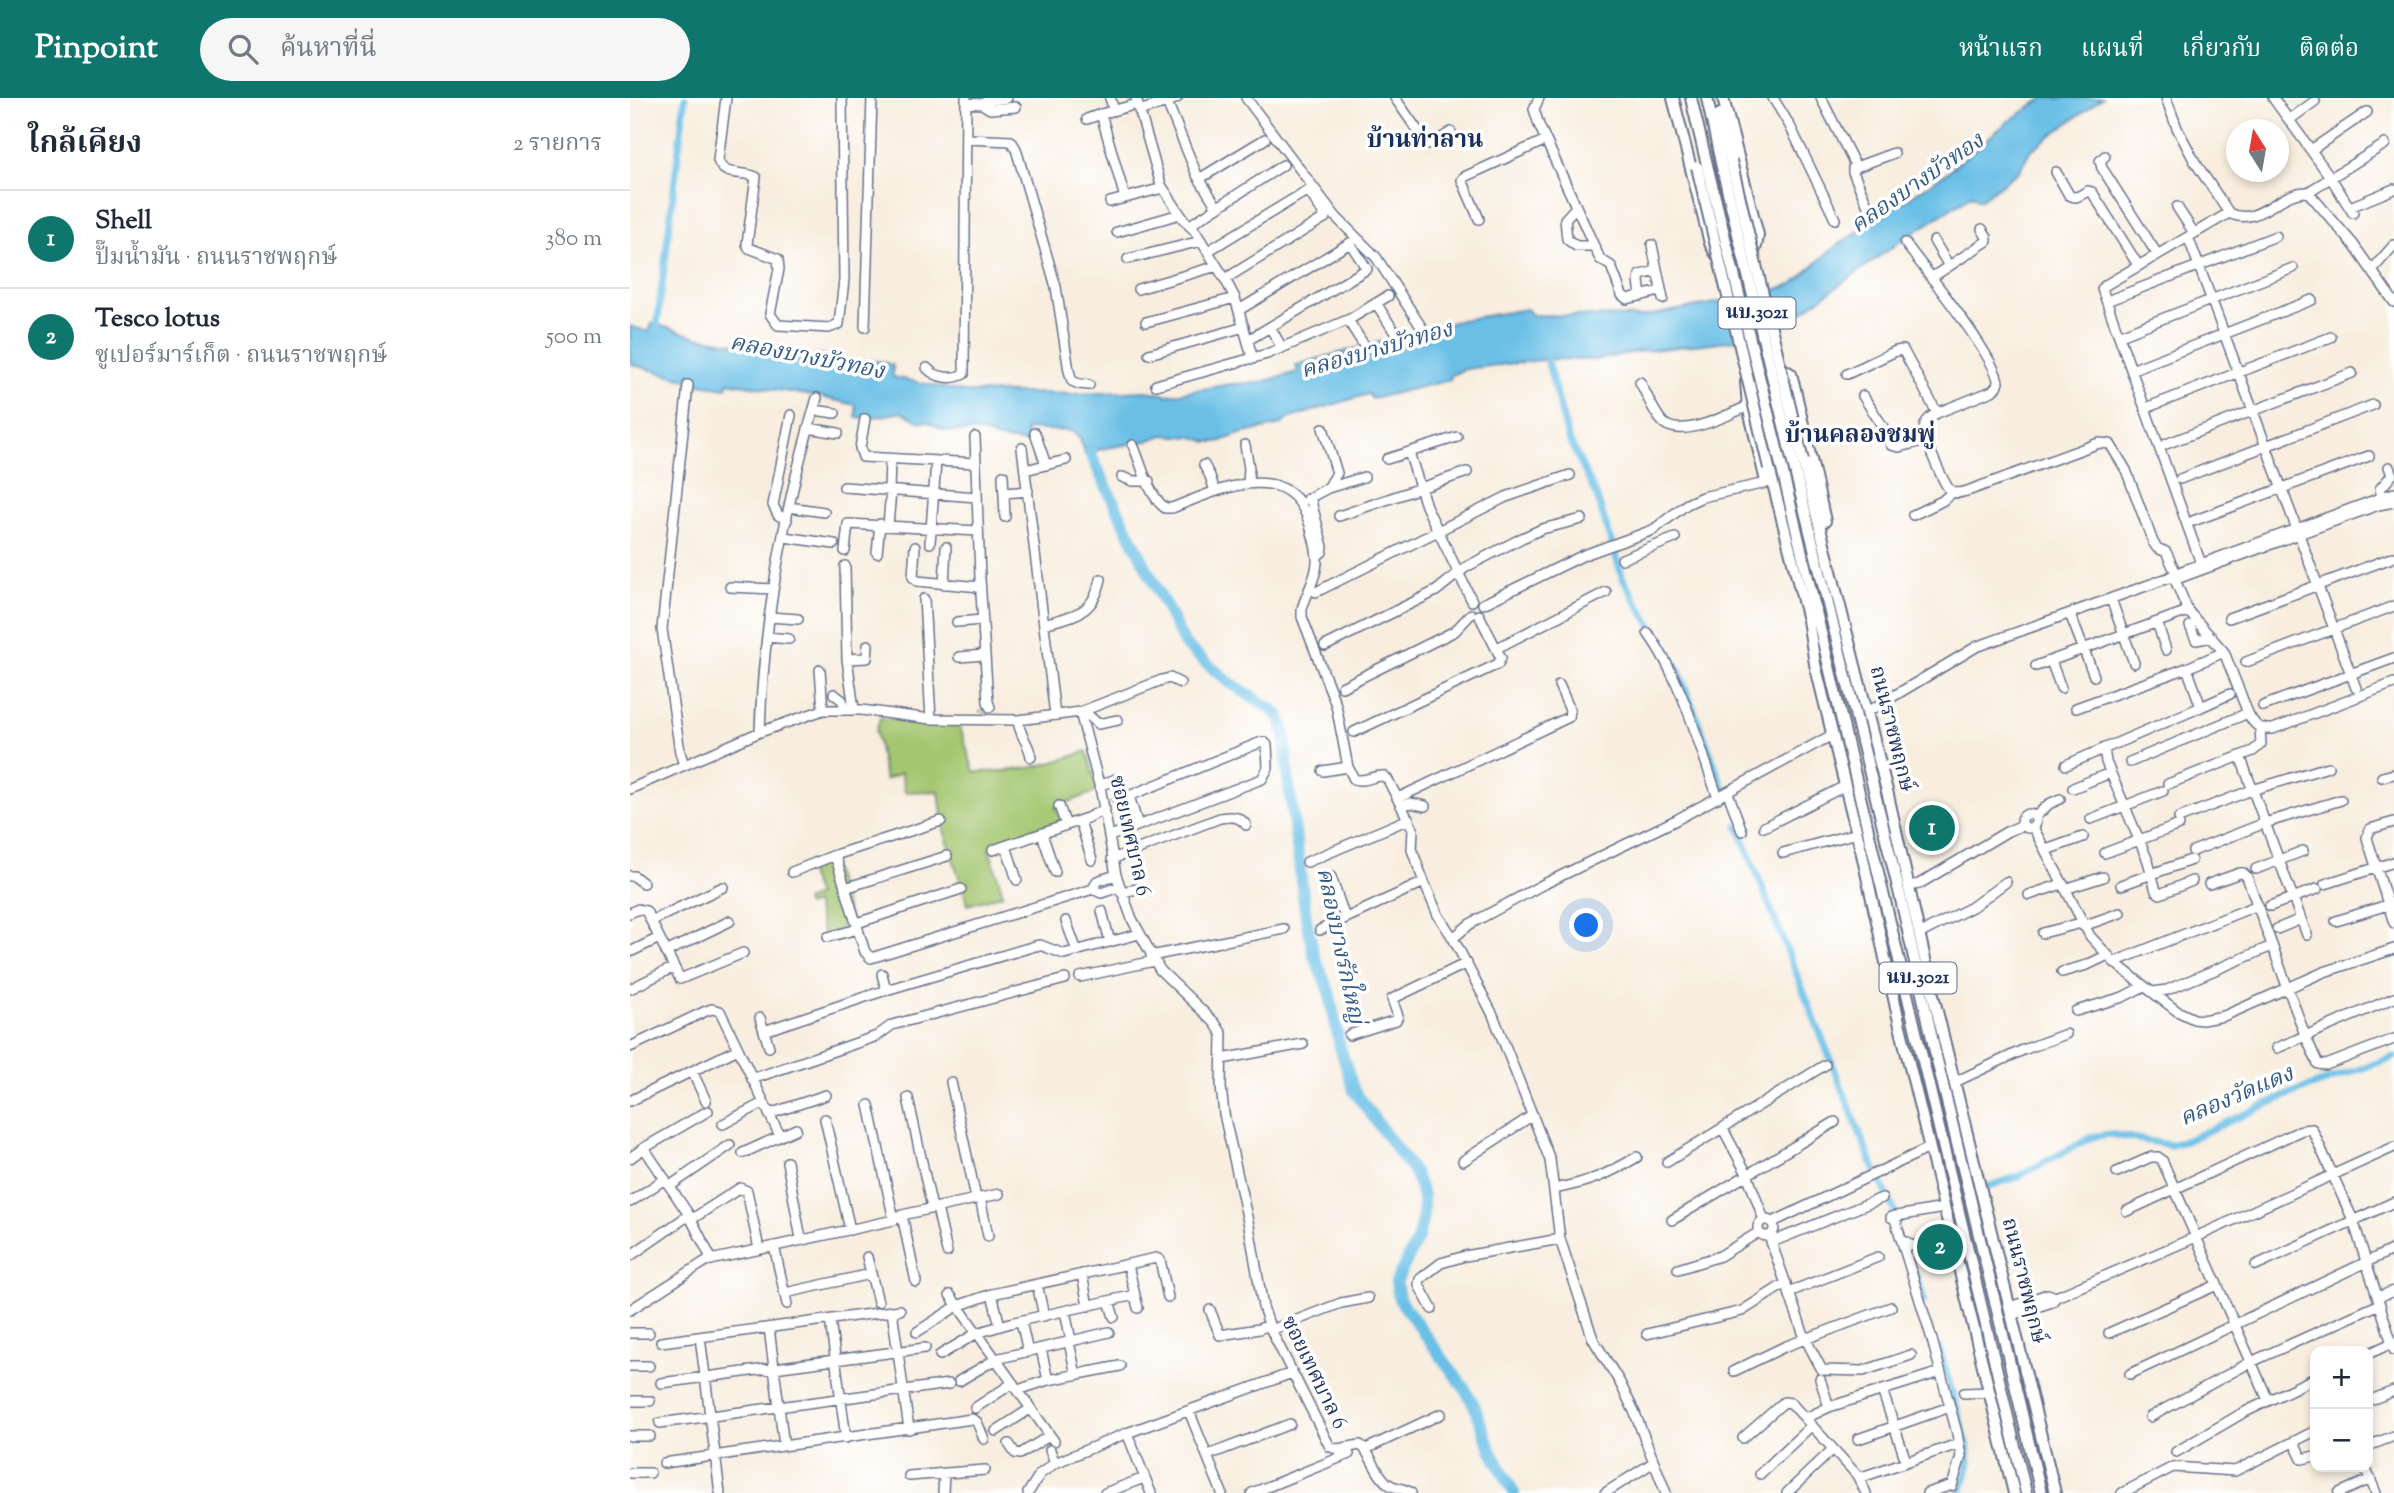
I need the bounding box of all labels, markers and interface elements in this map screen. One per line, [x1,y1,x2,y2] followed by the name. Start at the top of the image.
[200,18,690,81] search box
[35,25,158,73] text: Pinpoint
[224,30,262,68] icon: search
[280,31,377,68] text: ค้นหาที่นี่
[1959,33,2043,67] text: หน้าแรก
[2081,33,2144,67] text: แผนที่
[2182,33,2261,67] text: เกี่ยวกับ
[2299,33,2359,67] text: ติดต่อ
[2226,119,2289,182] north arrow
[28,123,142,166] text: ใกล้เคียง
[1367,124,1483,158] district label: บ้านท่าลาน
[1844,125,1993,242] water label: คลองบางบัวทอง
[513,128,602,161] text: 2 รายการ
[95,203,152,240] text: Shell
[47,223,55,256] text: 1
[545,223,602,256] text: 380 m
[95,242,337,275] text: ปั๊มน้ำมัน · ถนนราชพฤกษ์
[1718,298,1796,328] road number: นบ.3021
[95,301,220,338] text: Tesco lotus
[1297,313,1458,388] water label: คลองบางบัวทอง
[46,321,56,354] text: 2
[546,321,602,354] text: 500 m
[727,327,888,389] water label: คลองบางบัวทอง
[95,340,387,373] text: ซูเปอร์มาร์เก็ต · ถนนราชพฤกษ์
[1785,419,1935,453] district label: บ้านคลองชมพู่
[1861,663,1921,796] street label: ถนนราชพฤกษ์
[1101,773,1157,899] street label: ซอยเทศบาล 6
[1909,802,1955,854] pin: 1
[1306,865,1374,1030] water label: คลองบางรักใหญ่
[1569,908,1603,942] your location
[1880,962,1956,993] road number: นบ.3021
[2175,1058,2301,1136] water label: คลองวัดแดง
[1993,1215,2053,1348] street label: ถนนราชพฤกษ์
[1917,1221,1963,1273] pin: 2
[1273,1311,1353,1435] street label: ซอยเทศบาล 6
[2310,1346,2373,1472] map controls
[2310,1346,2373,1409] button: +
[2310,1409,2373,1472] button: −

